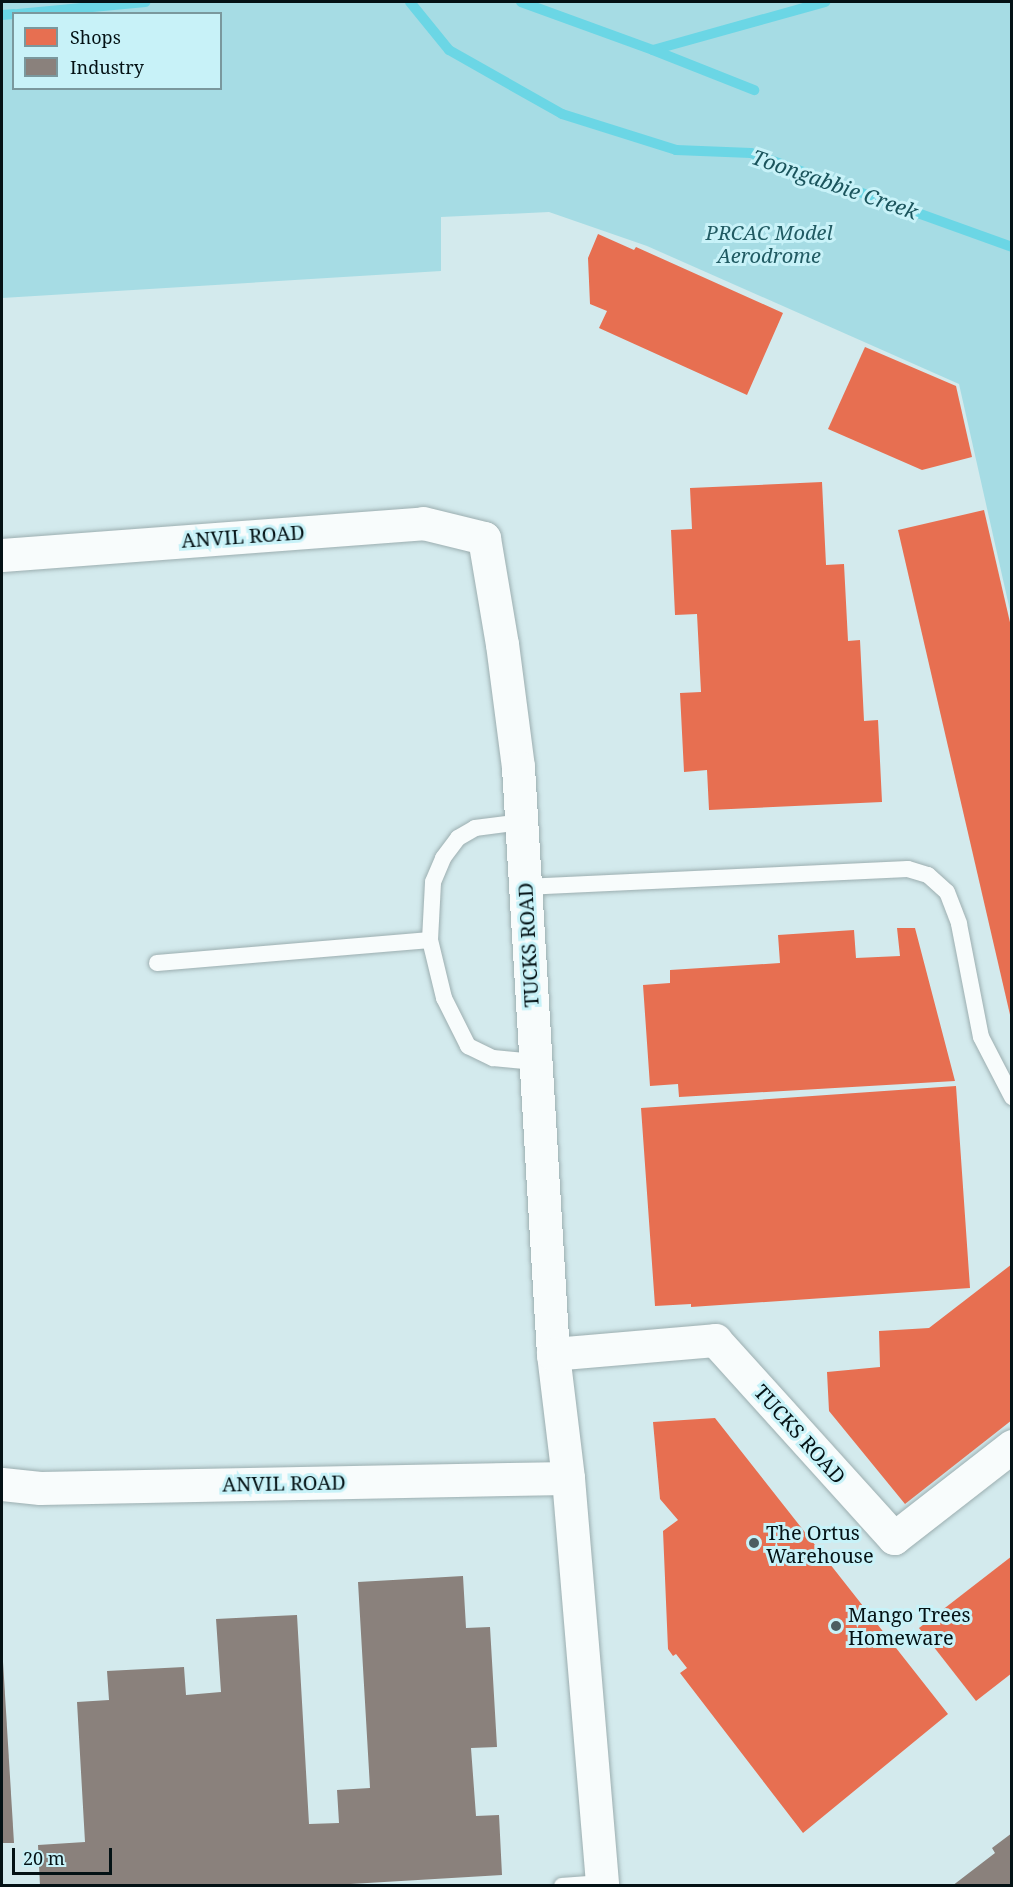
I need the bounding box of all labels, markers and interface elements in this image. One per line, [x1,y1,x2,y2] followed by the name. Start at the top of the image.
[12,12,222,90] legend
[70,25,121,49] text: Shops
[70,55,144,79] text: Industry
[749,144,921,224] water label: Toongabbie Creek
[705,220,833,267] park label: PRCAC Model Aerodrome
[180,520,306,552] street label: ANVIL ROAD
[513,882,543,1008] street label: TUCKS ROAD
[749,1380,851,1488] street label: TUCKS ROAD
[222,1470,346,1496] street label: ANVIL ROAD
[766,1520,874,1567] place label: The Ortus Warehouse
[747,1536,761,1550] marker: The Ortus Warehouse
[848,1602,971,1649] place label: Mango Trees Homeware
[829,1619,843,1633] marker: Mango Trees Homeware
[15,1836,116,1874] scale bar
[23,1846,65,1870] text: 20 m

